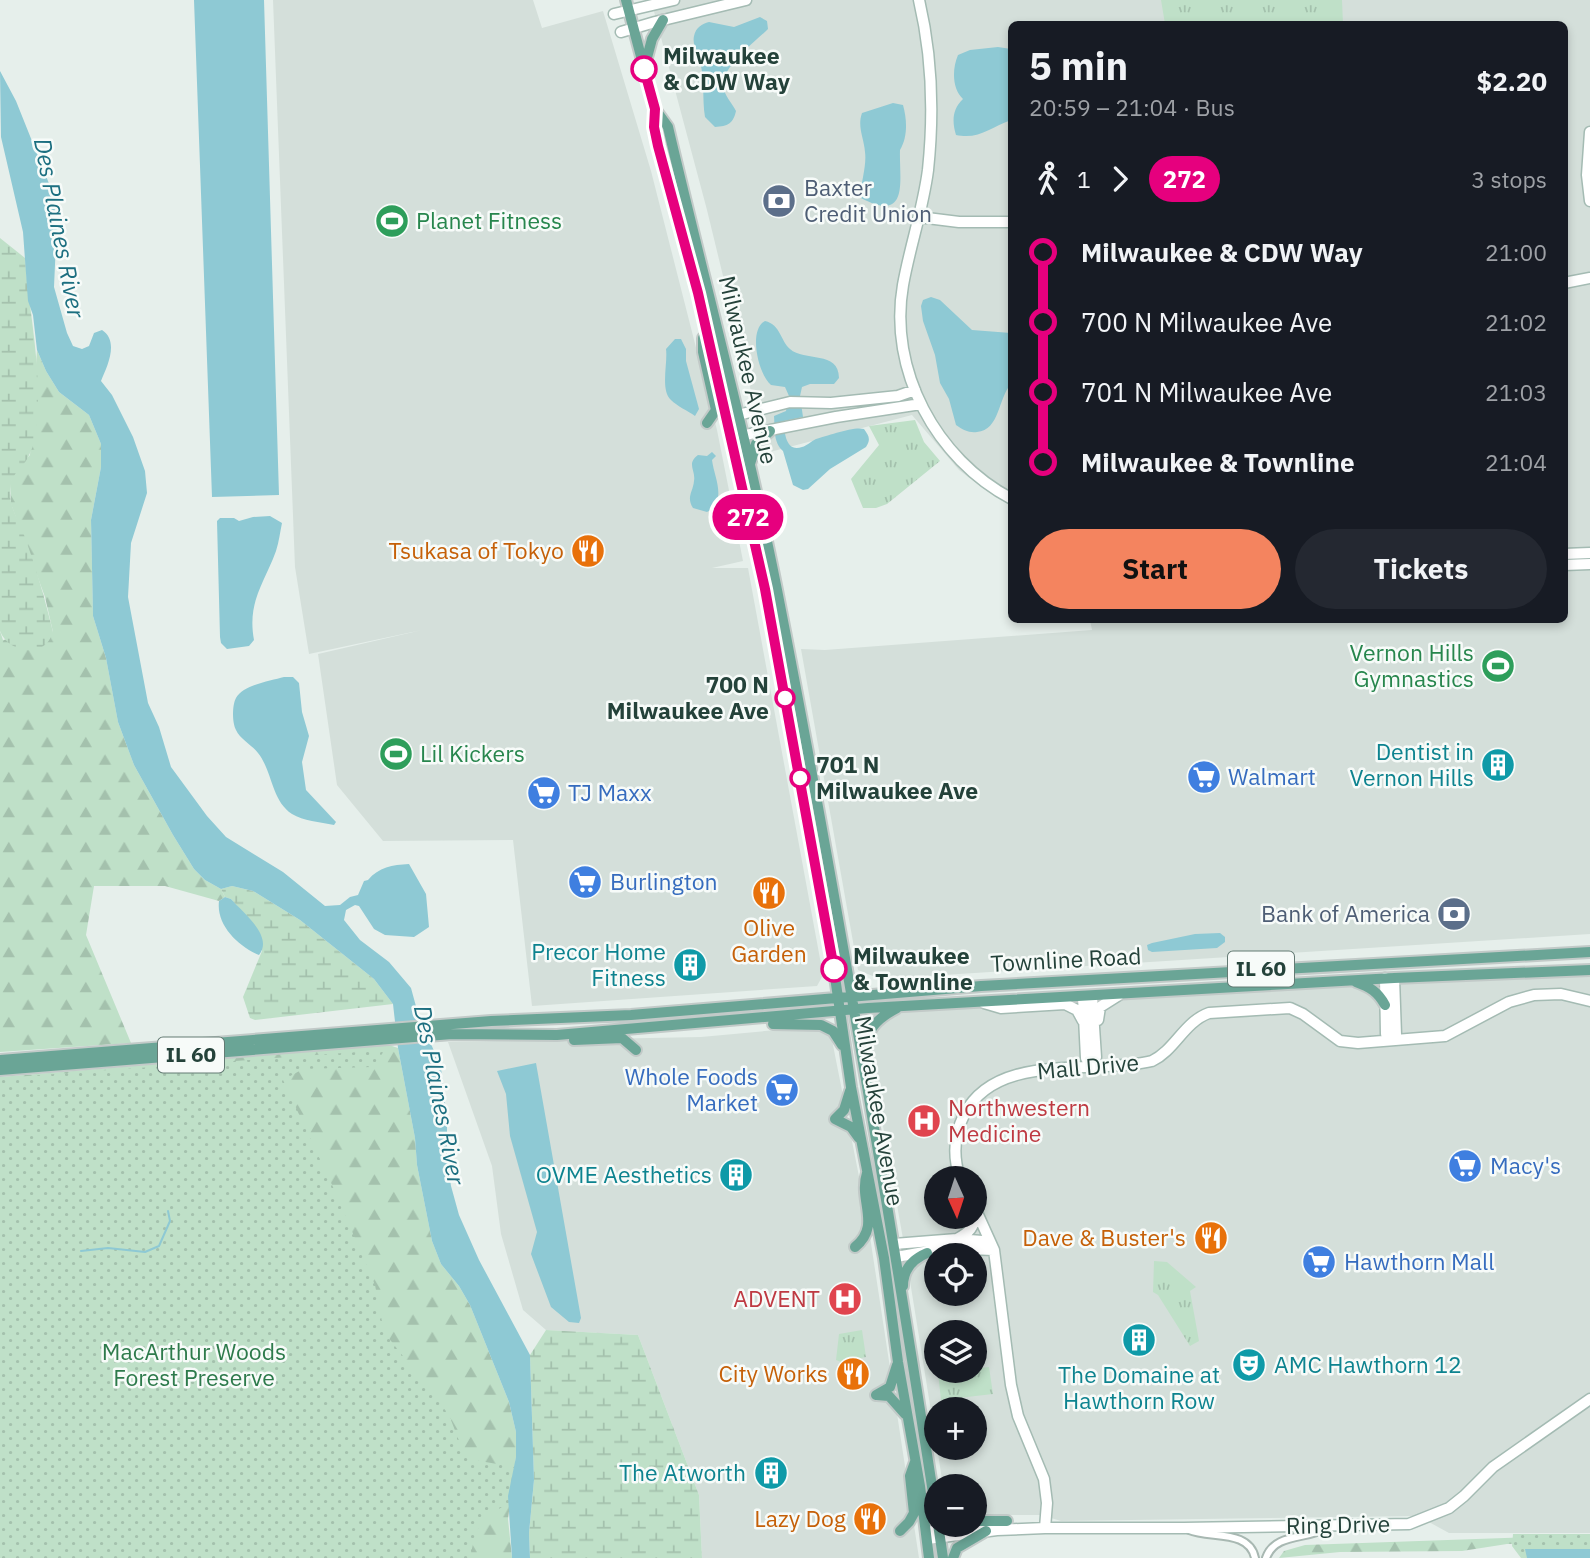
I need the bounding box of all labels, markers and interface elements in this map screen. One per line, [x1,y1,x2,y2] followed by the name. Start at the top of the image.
[663,40,791,96] place label: Milwaukee & CDW Way
[1029,41,1128,90] text: 5 min
[631,56,657,82] marker: Milwaukee & CDW Way
[1477,64,1547,98] text: $2.20
[1029,92,1235,122] text: 20:59 – 21:04 · Bus
[27,135,93,322] water label: Des Plaines River
[1029,160,1067,198] icon: walk
[1101,160,1139,198] icon: forward
[1163,163,1206,195] text: 272
[1077,164,1091,194] text: 1
[1471,164,1547,194] text: 3 stops
[804,172,932,228] place label: Baxter Credit Union
[760,182,798,220] bank icon: Baxter Credit Union
[373,202,411,240] sports icon: Planet Fitness
[416,205,562,235] place label: Planet Fitness
[1081,235,1363,269] text: Milwaukee & CDW Way
[1485,237,1547,267] text: 21:00
[713,273,785,467] street label: Milwaukee Avenue
[1081,305,1332,339] text: 700 N Milwaukee Ave
[1485,307,1547,337] text: 21:02
[1081,375,1332,409] text: 701 N Milwaukee Ave
[1485,377,1547,407] text: 21:03
[1081,445,1355,479] text: Milwaukee & Townline
[1485,447,1547,477] text: 21:04
[708,494,788,540] line badge: 272
[726,501,770,533] text: 272
[1029,529,1281,609] button: Start
[1295,529,1547,609] button: Tickets
[569,532,607,570] restaurant icon: Tsukasa of Tokyo
[388,535,564,565] place label: Tsukasa of Tokyo
[1350,637,1474,693] place label: Vernon Hills Gymnastics
[1479,647,1517,685] sports icon: Vernon Hills Gymnastics
[607,669,769,725] place label: 700 N Milwaukee Ave
[775,688,795,708] marker: 700 N Milwaukee Ave
[377,735,415,773] sports icon: Lil Kickers
[1350,736,1474,792] place label: Dentist in Vernon Hills
[420,738,525,768] place label: Lil Kickers
[1479,746,1517,784] building icon: Dentist in Vernon Hills
[816,749,978,805] place label: 701 N Milwaukee Ave
[1185,758,1223,796] supermarket icon: Walmart
[1228,761,1316,791] place label: Walmart
[790,768,810,788] marker: 701 N Milwaukee Ave
[525,774,563,812] supermarket icon: TJ Maxx
[568,777,652,807] place label: TJ Maxx
[566,863,604,901] supermarket icon: Burlington
[610,866,718,896] place label: Burlington
[750,874,788,912] restaurant icon: Olive Garden
[1435,895,1473,933] bank icon: Bank of America
[1261,898,1430,928] place label: Bank of America
[731,912,807,968] place label: Olive Garden
[531,936,666,992] place label: Precor Home Fitness
[853,940,973,996] place label: Milwaukee & Townline
[990,940,1142,978] street label: Townline Road
[671,946,709,984] building icon: Precor Home Fitness
[1228,951,1294,986] road number: IL 60
[821,956,847,982] marker: Milwaukee & Townline
[407,1002,473,1189] water label: Des Plaines River
[848,1013,911,1208] street label: Milwaukee Avenue
[158,1038,224,1072] road number: IL 60
[1036,1047,1140,1085] street label: Mall Drive
[625,1061,758,1117] place label: Whole Foods Market
[763,1071,801,1109] supermarket icon: Whole Foods Market
[948,1092,1090,1148] place label: Northwestern Medicine
[905,1102,943,1140] hospital icon: Northwestern Medicine
[1446,1147,1484,1185] supermarket icon: Macy's
[1490,1150,1561,1180] place label: Macy's
[717,1156,755,1194] building icon: OVME Aesthetics
[536,1159,712,1189] place label: OVME Aesthetics
[924,1166,987,1228] north arrow
[924,1166,987,1537] map controls
[1192,1219,1230,1257] restaurant icon: Dave & Buster's
[1022,1222,1186,1252] place label: Dave & Buster's
[924,1243,987,1306] button: locate
[1300,1243,1338,1281] supermarket icon: Hawthorn Mall
[1344,1246,1494,1276] place label: Hawthorn Mall
[826,1280,864,1318] hospital icon: ADVENT
[733,1283,820,1313] place label: ADVENT
[924,1320,987,1383] button: layers
[1120,1321,1158,1359] building icon: The Domaine at Hawthorn Row
[102,1336,286,1392] park label: MacArthur Woods Forest Preserve
[1230,1346,1268,1384] theatre icon: AMC Hawthorn 12
[1274,1349,1462,1379] place label: AMC Hawthorn 12
[834,1355,872,1393] restaurant icon: City Works
[718,1358,828,1388] place label: City Works
[1058,1359,1220,1415] place label: The Domaine at Hawthorn Row
[924,1397,987,1460] button: +
[752,1454,790,1492] building icon: The Atworth
[619,1457,746,1487] place label: The Atworth
[924,1474,987,1537] button: −
[851,1500,889,1538] restaurant icon: Lazy Dog
[754,1503,846,1533] place label: Lazy Dog
[1285,1508,1390,1540] street label: Ring Drive

